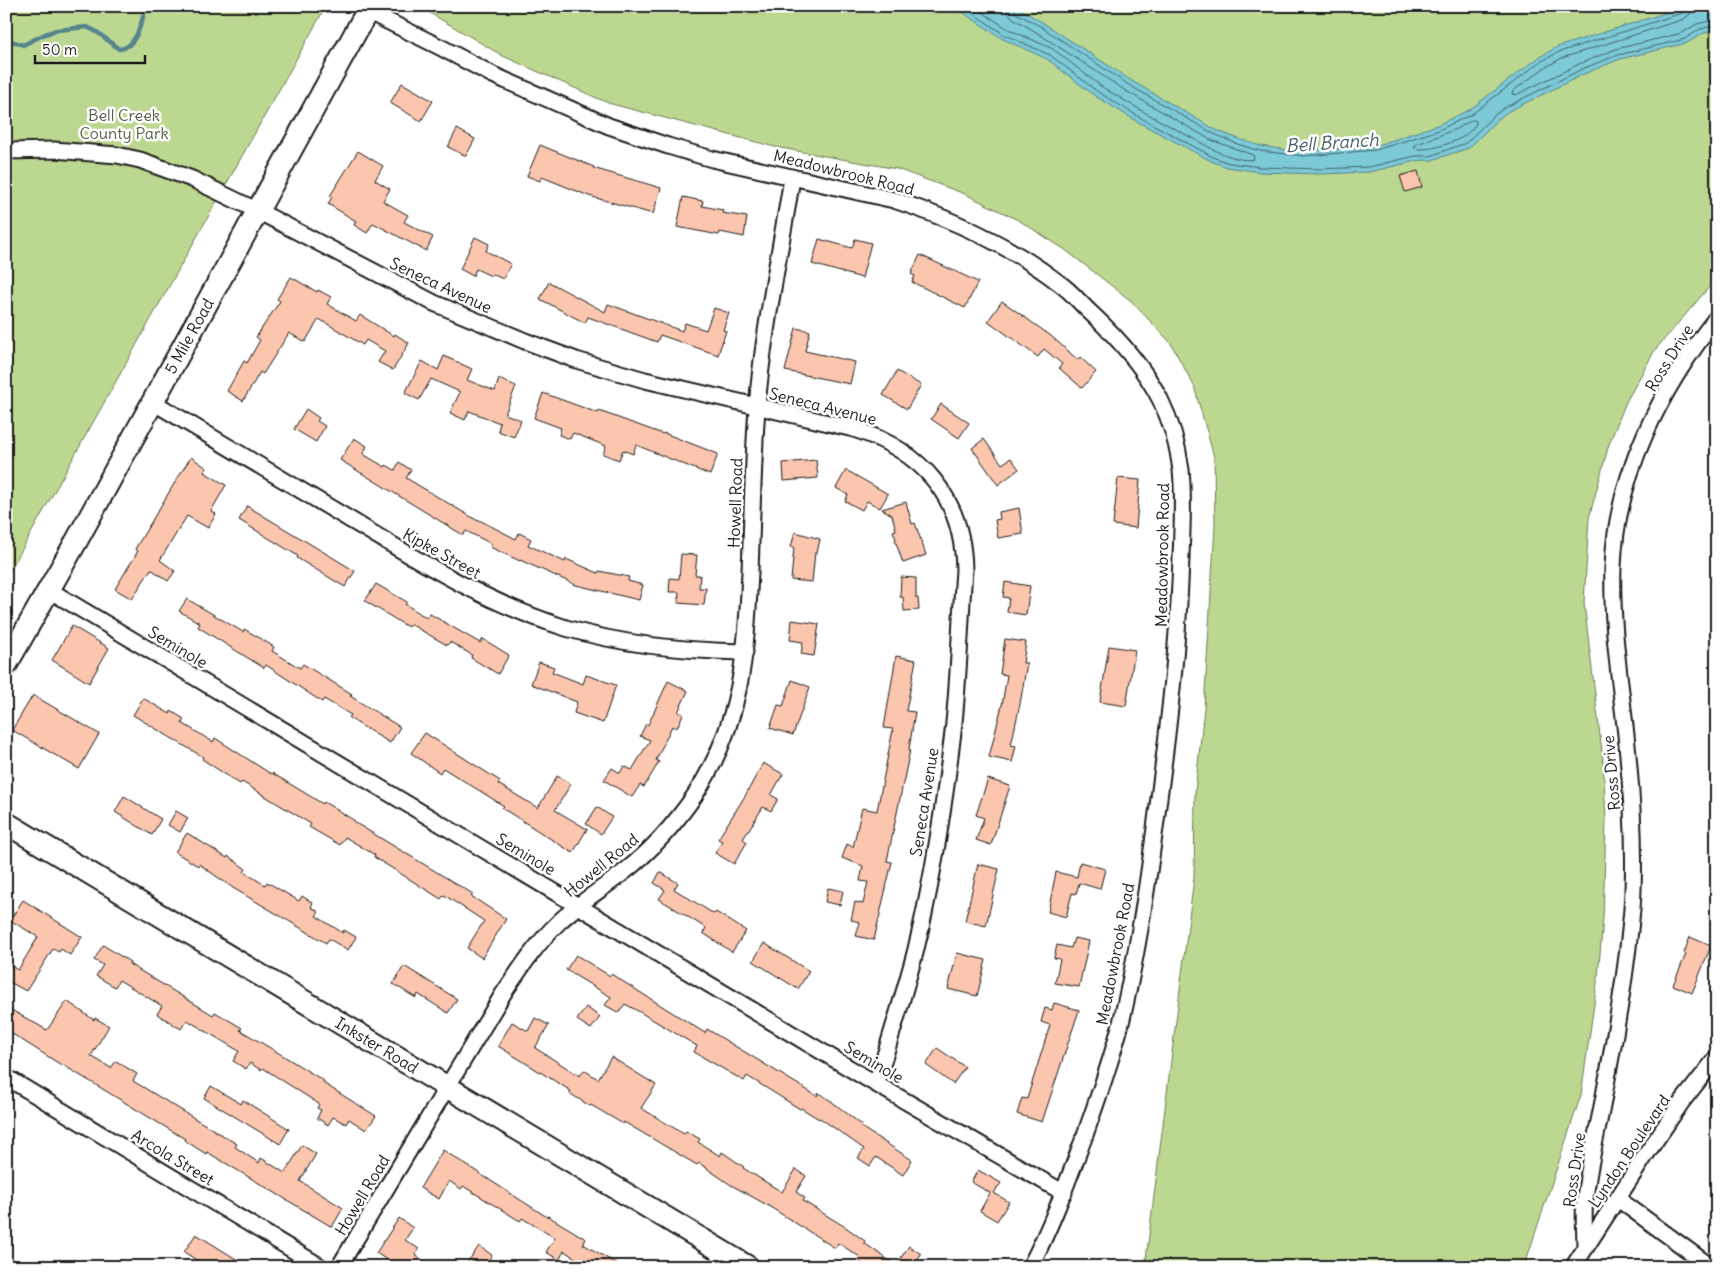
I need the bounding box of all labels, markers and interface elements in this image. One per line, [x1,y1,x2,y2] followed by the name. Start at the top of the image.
[35,32,145,64] scale bar
[42,40,77,59] text: 50 m
[79,105,169,143] park label: Bell Creek County Park
[1285,128,1380,157] water label: Bell Branch
[772,145,916,199] street label: Meadowbrook Road
[387,253,495,317] street label: Seneca Avenue
[160,295,218,377] street label: 5 Mile Road
[1641,321,1697,395] street label: Ross Drive
[767,383,879,429] street label: Seneca Avenue
[723,458,747,548] street label: Howell Road
[1151,483,1173,627] street label: Meadowbrook Road
[400,523,485,583] street label: Kipke Street
[145,622,211,672] street label: Seminole
[1598,735,1624,811] street label: Ross Drive
[906,746,942,858] street label: Seneca Avenue
[493,829,559,879] street label: Seminole
[560,829,642,901] street label: Howell Road
[1091,881,1139,1027] street label: Meadowbrook Road
[332,1012,422,1078] street label: Inkster Road
[841,1037,907,1087] street label: Seminole
[1584,1091,1674,1211] street label: Lyndon Boulevard
[128,1125,218,1190] street label: Arcola Street
[1559,1131,1589,1209] street label: Ross Drive
[330,1151,394,1239] street label: Howell Road

